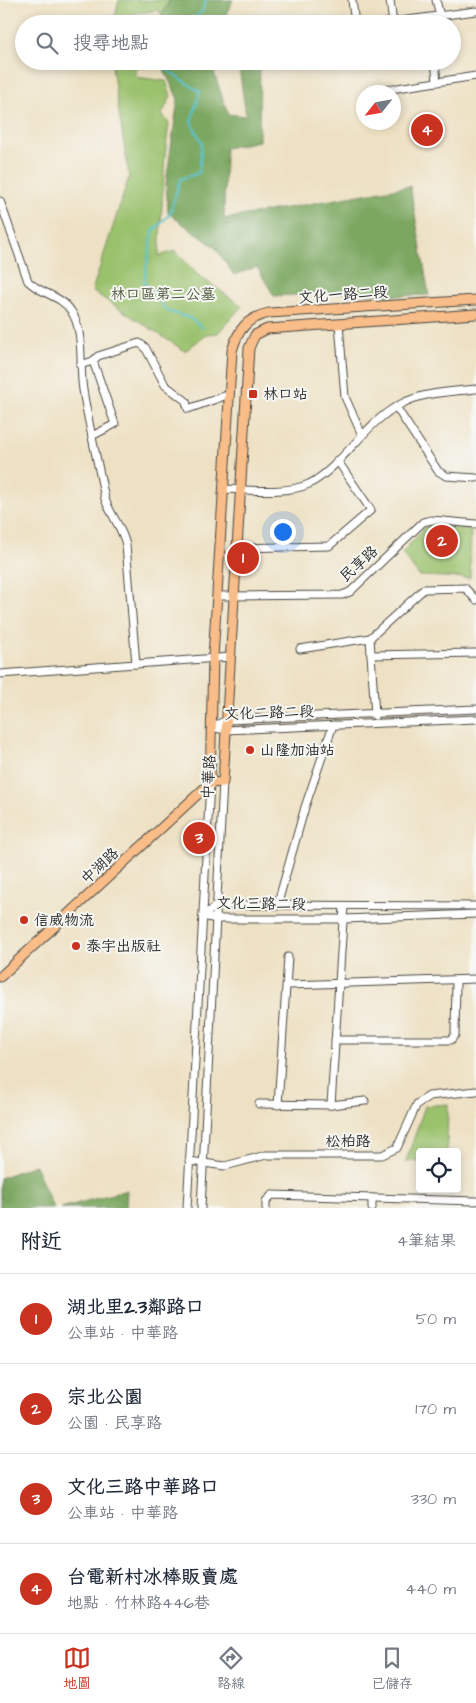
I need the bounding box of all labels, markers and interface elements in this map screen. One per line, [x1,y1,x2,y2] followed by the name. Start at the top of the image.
[15,15,461,70] search box
[33,29,61,57] icon: search
[73,30,149,57] text: 搜尋地點
[356,85,401,130] north arrow
[411,111,443,149] pin: 4
[297,281,389,309] street label: 文化一路二段
[110,284,216,305] park label: 林口區第二公墓
[263,384,308,405] place label: 林口站
[247,388,259,400] marker: 林口站
[270,519,296,545] your location
[426,522,458,560] pin: 2
[227,539,259,577] pin: 1
[335,541,383,587] street label: 民享路
[224,701,314,725] street label: 文化二路二段
[260,740,335,761] place label: 山隆加油站
[244,744,256,756] marker: 山隆加油站
[197,754,221,800] street label: 中華路
[183,819,215,857] pin: 3
[76,843,124,889] street label: 中湖路
[216,893,306,915] street label: 文化三路二段
[34,910,94,931] place label: 信威物流
[18,914,30,926] marker: 信威物流
[86,936,161,957] place label: 泰宇出版社
[70,940,82,952] marker: 泰宇出版社
[325,1131,371,1152] street label: 松柏路
[416,1148,461,1193] map controls
[416,1148,461,1193] button: locate
[20,1227,62,1256] text: 附近
[397,1230,456,1252] text: 4筆結果
[67,1294,204,1321] text: 湖北里2.3鄰路口
[35,1308,37,1330] text: 1
[416,1308,456,1330] text: 50 m
[67,1322,178,1344] text: 公車站 · 中華路
[67,1384,143,1411] text: 宗北公園
[31,1398,41,1420] text: 2
[415,1398,456,1420] text: 170 m
[67,1412,162,1434] text: 公園 · 民享路
[67,1474,219,1501] text: 文化三路中華路口
[32,1488,40,1510] text: 3
[411,1488,456,1510] text: 330 m
[67,1502,178,1524] text: 公車站 · 中華路
[67,1564,238,1591] text: 台電新村冰棒販賣處
[31,1578,41,1600] text: 4
[405,1578,456,1600] text: 440 m
[67,1592,210,1614] text: 地點 · 竹林路446巷
[63,1644,91,1694] tab: 地圖
[217,1644,245,1694] tab: 路線
[371,1644,413,1694] tab: 已儲存

